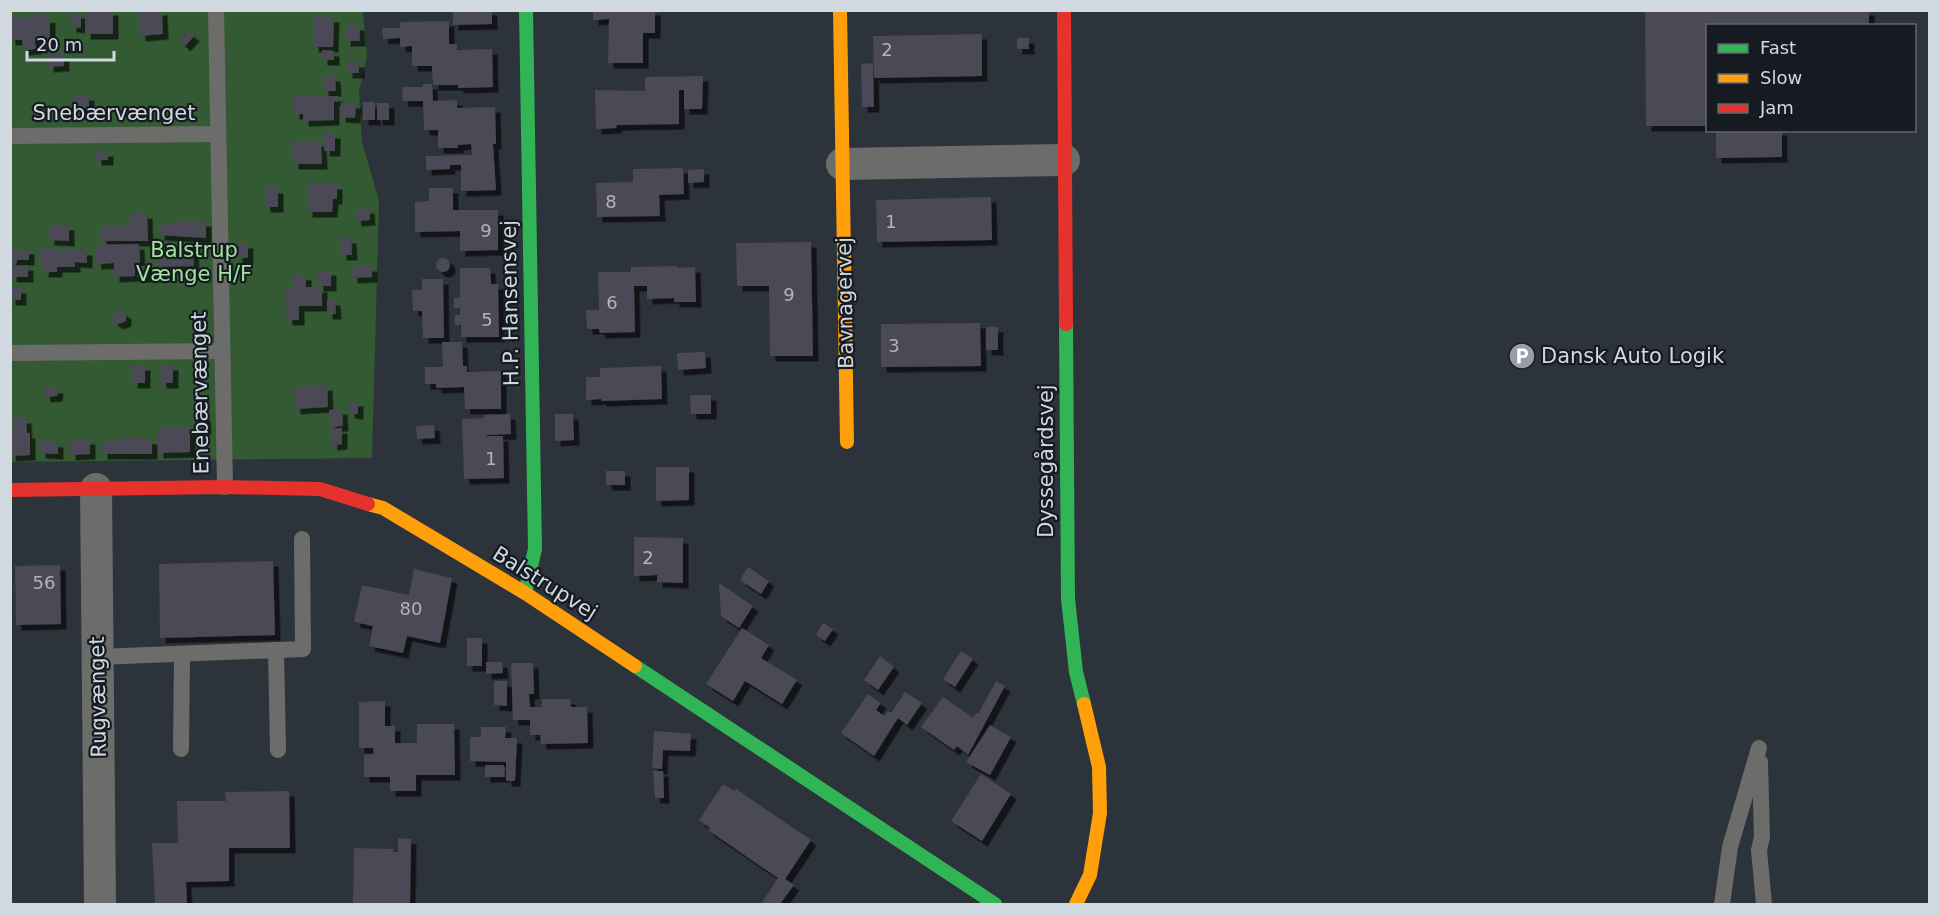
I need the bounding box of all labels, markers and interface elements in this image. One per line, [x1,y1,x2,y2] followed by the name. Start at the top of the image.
[27,24,114,62] scale bar
[1706,24,1916,132] legend
[36,34,82,55] text: 20 m
[1760,37,1796,58] text: Fast
[881,39,893,60] house number: 2
[1760,67,1802,88] text: Slow
[1759,97,1794,118] text: Jam
[33,101,196,125] street label: Snebærvænget
[605,191,617,212] house number: 8
[885,211,897,232] house number: 1
[480,220,492,241] house number: 9
[497,220,523,386] street label: H.P. Hansensvej
[832,237,858,369] street label: Bavnagervej
[136,238,252,286] park label: Balstrup Vænge H/F
[783,284,795,305] house number: 9
[606,292,618,313] house number: 6
[481,309,493,330] house number: 5
[187,311,213,475] street label: Enebærvænget
[888,335,900,356] house number: 3
[1507,341,1537,371] parking icon: Dansk Auto Logik
[1541,344,1725,368] place label: Dansk Auto Logik
[1033,384,1058,538] street label: Dyssegårdsvej
[485,448,497,469] house number: 1
[488,541,602,625] street label: Balstrupvej
[642,547,654,568] house number: 2
[33,572,55,593] house number: 56
[400,598,422,619] house number: 80
[85,636,111,758] street label: Rugvænget

